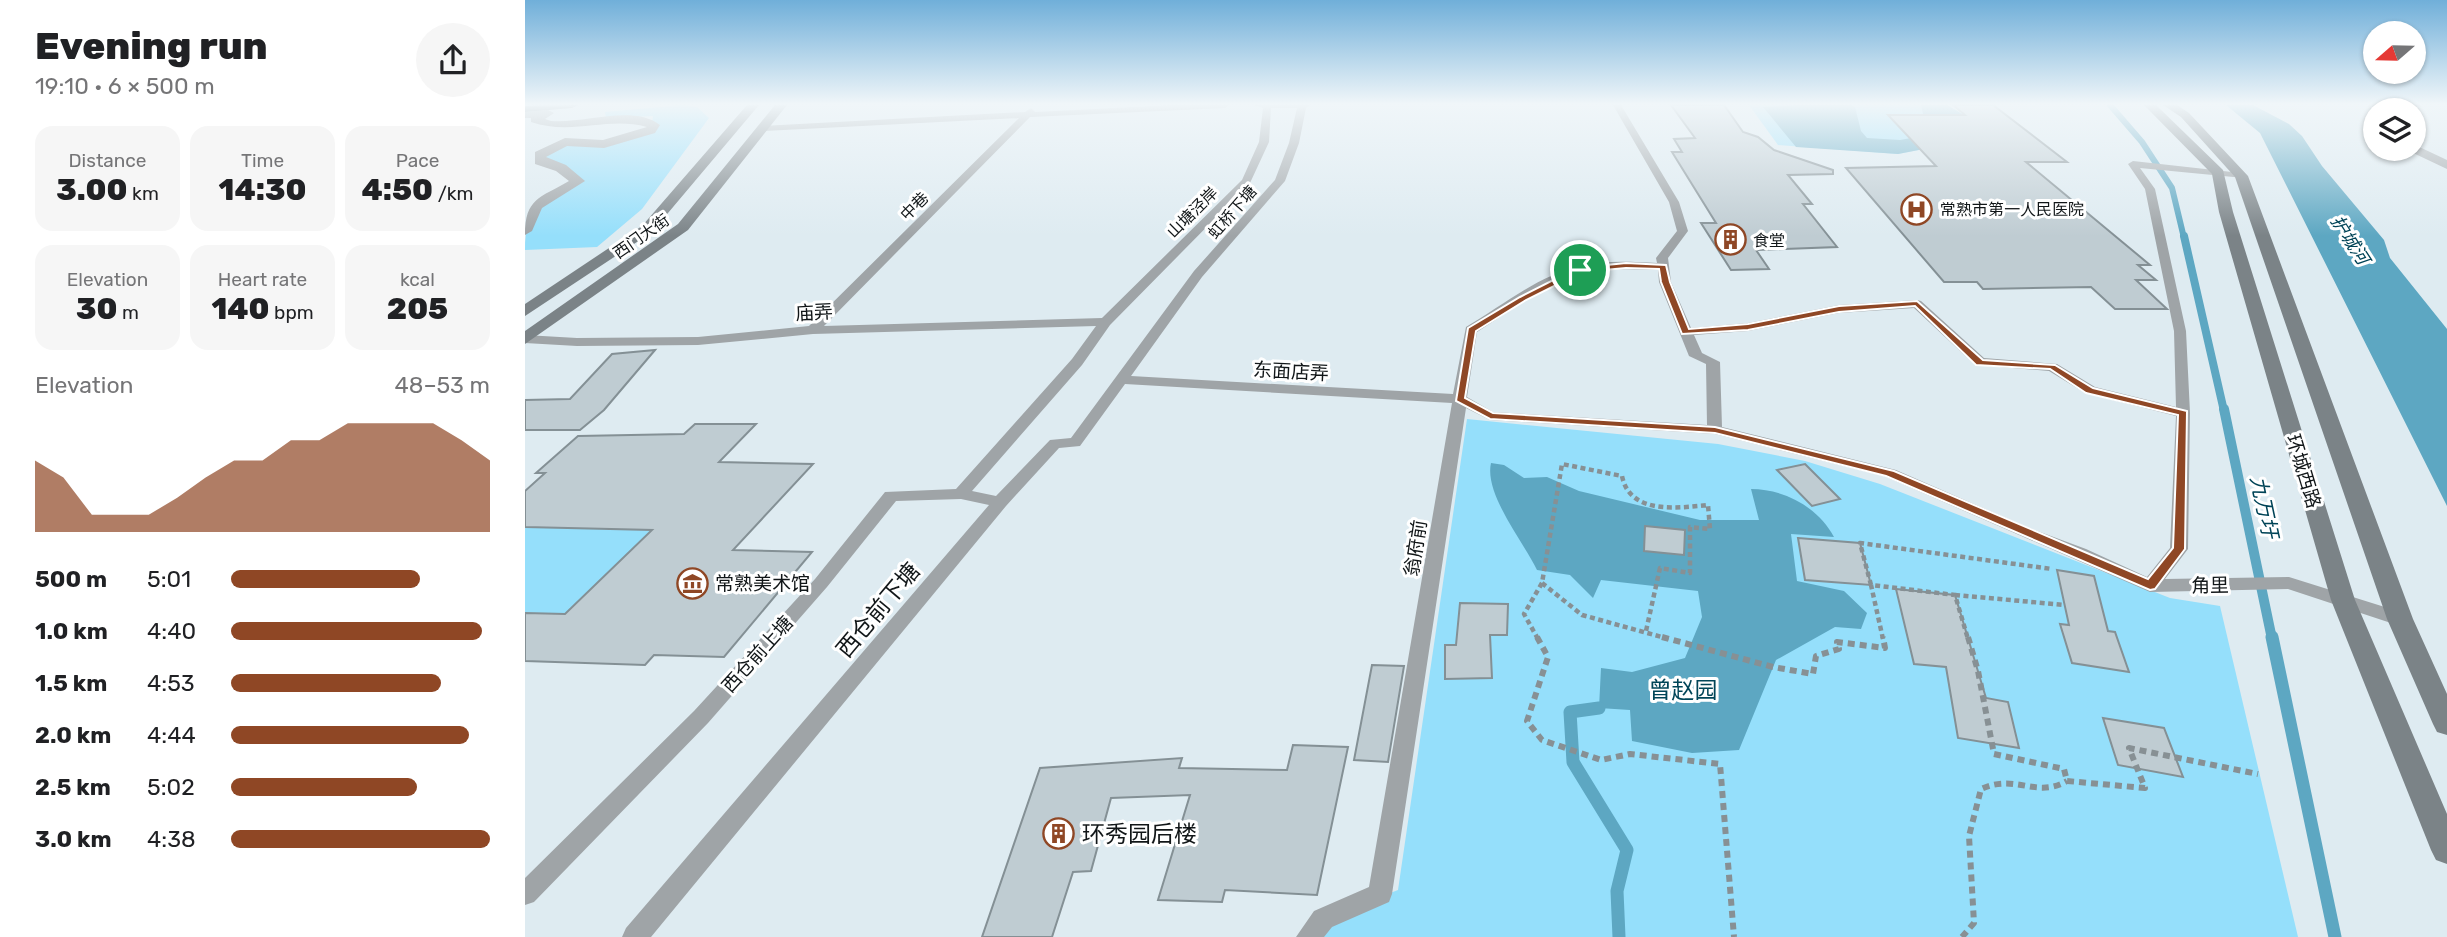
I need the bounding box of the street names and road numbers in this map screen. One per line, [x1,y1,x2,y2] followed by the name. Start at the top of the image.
[1204,182,1261,243] street label: 虹桥下塘
[1163,183,1222,242] street label: 山塘泾岸
[896,188,932,224] street label: 中巷
[610,210,673,263] street label: 西门大街
[794,300,834,325] street label: 庙弄
[1252,358,1330,385] street label: 东面店弄
[2281,431,2326,511] street label: 环城西路
[1400,518,1431,578] street label: 翁府前
[830,557,926,663] street label: 西仓前下塘
[2191,574,2229,597] street label: 角里
[717,611,798,697] street label: 西仓前上塘

